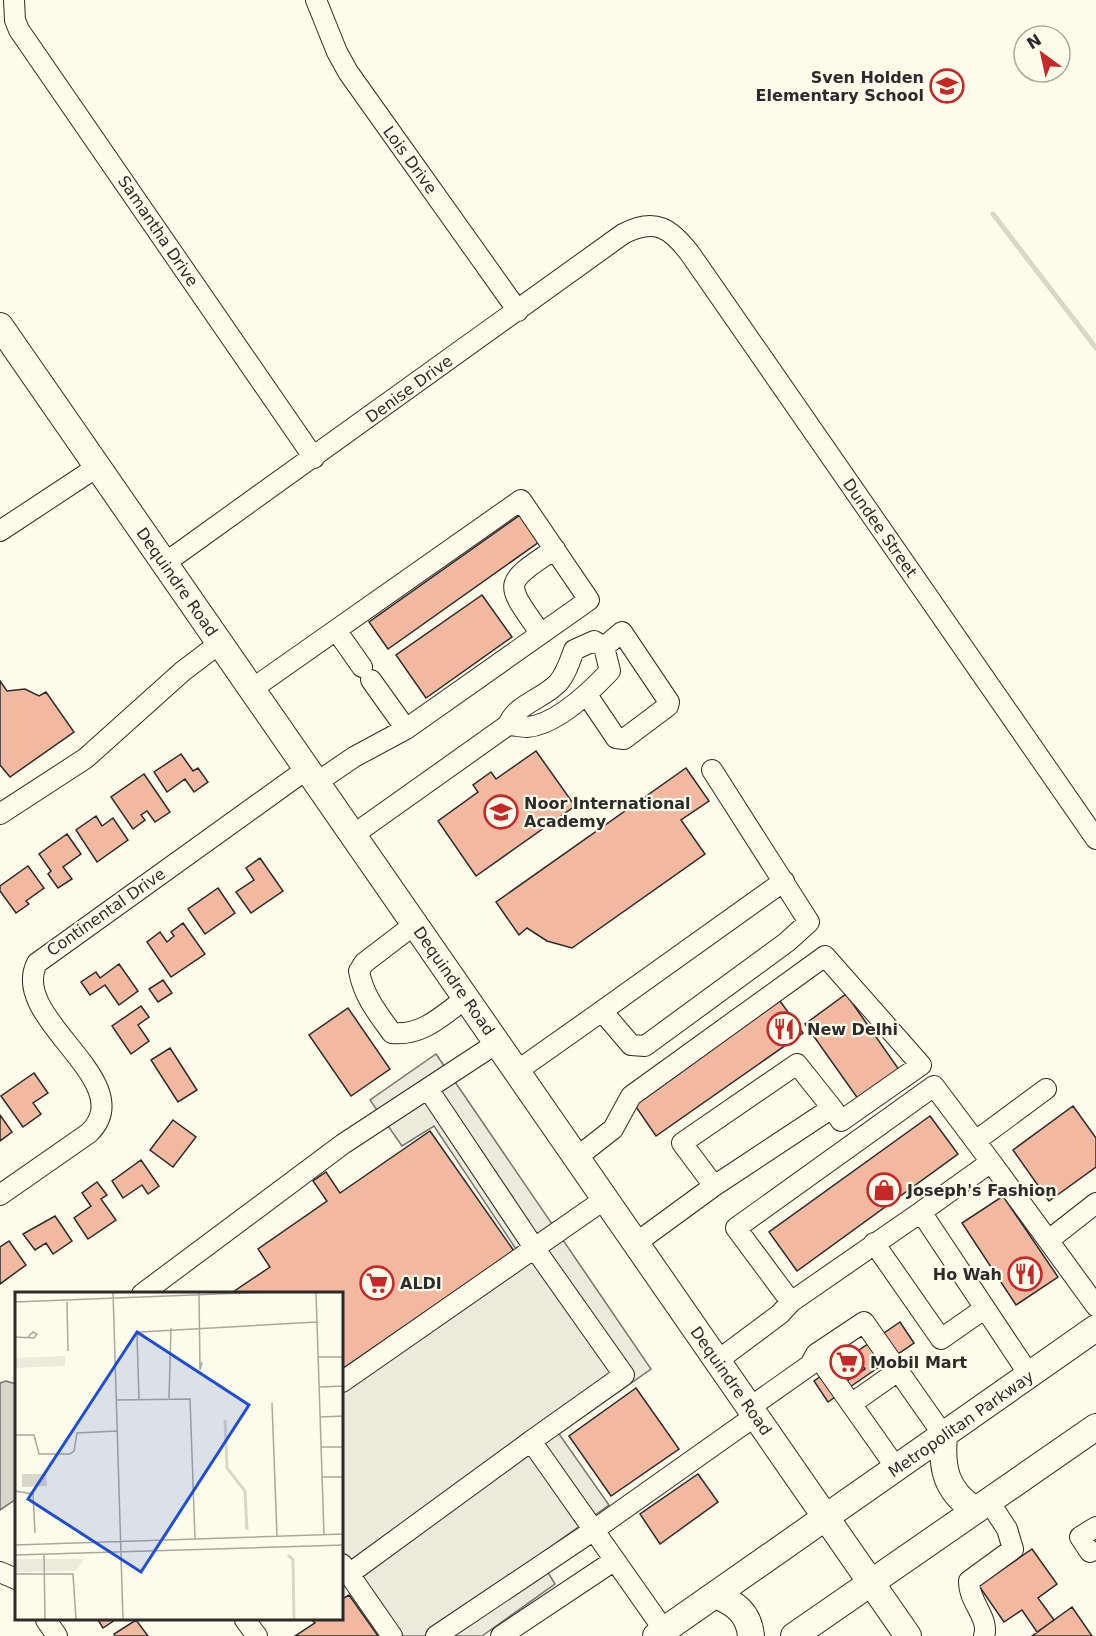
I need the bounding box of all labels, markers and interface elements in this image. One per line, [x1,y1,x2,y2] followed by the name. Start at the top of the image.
[1012,24,1072,84] north arrow
[1023,30,1045,53] text: N
[756,68,924,105] place label: Sven Holden Elementary School
[929,68,965,104] school or university icon: Sven Holden Elementary School
[379,122,441,198] street label: Lois Drive
[114,172,202,290] street label: Samantha Drive
[362,351,456,427] street label: Denise Drive
[839,475,921,581] street label: Dundee Street
[132,524,222,640] street label: Dequindre Road
[483,794,519,830] school or university icon: Noor International Academy
[524,794,691,831] place label: Noor International Academy
[43,864,169,960] street label: Continental Drive
[409,923,499,1039] street label: Dequindre Road
[766,1011,802,1047] restaurant icon: New Delhi
[807,1020,898,1039] place label: New Delhi
[866,1172,902,1208] shop icon: Joseph's Fashion
[906,1181,1057,1200] place label: Joseph's Fashion
[1007,1256,1043,1292] restaurant icon: Ho Wah
[359,1265,395,1301] supermarket icon: ALDI
[933,1265,1002,1284] place label: Ho Wah
[400,1274,442,1293] place label: ALDI
[15,1292,344,1621] inset map
[686,1323,776,1439] street label: Dequindre Road
[829,1344,865,1380] supermarket icon: Mobil Mart
[870,1353,968,1372] place label: Mobil Mart
[885,1367,1037,1481] street label: Metropolitan Parkway

